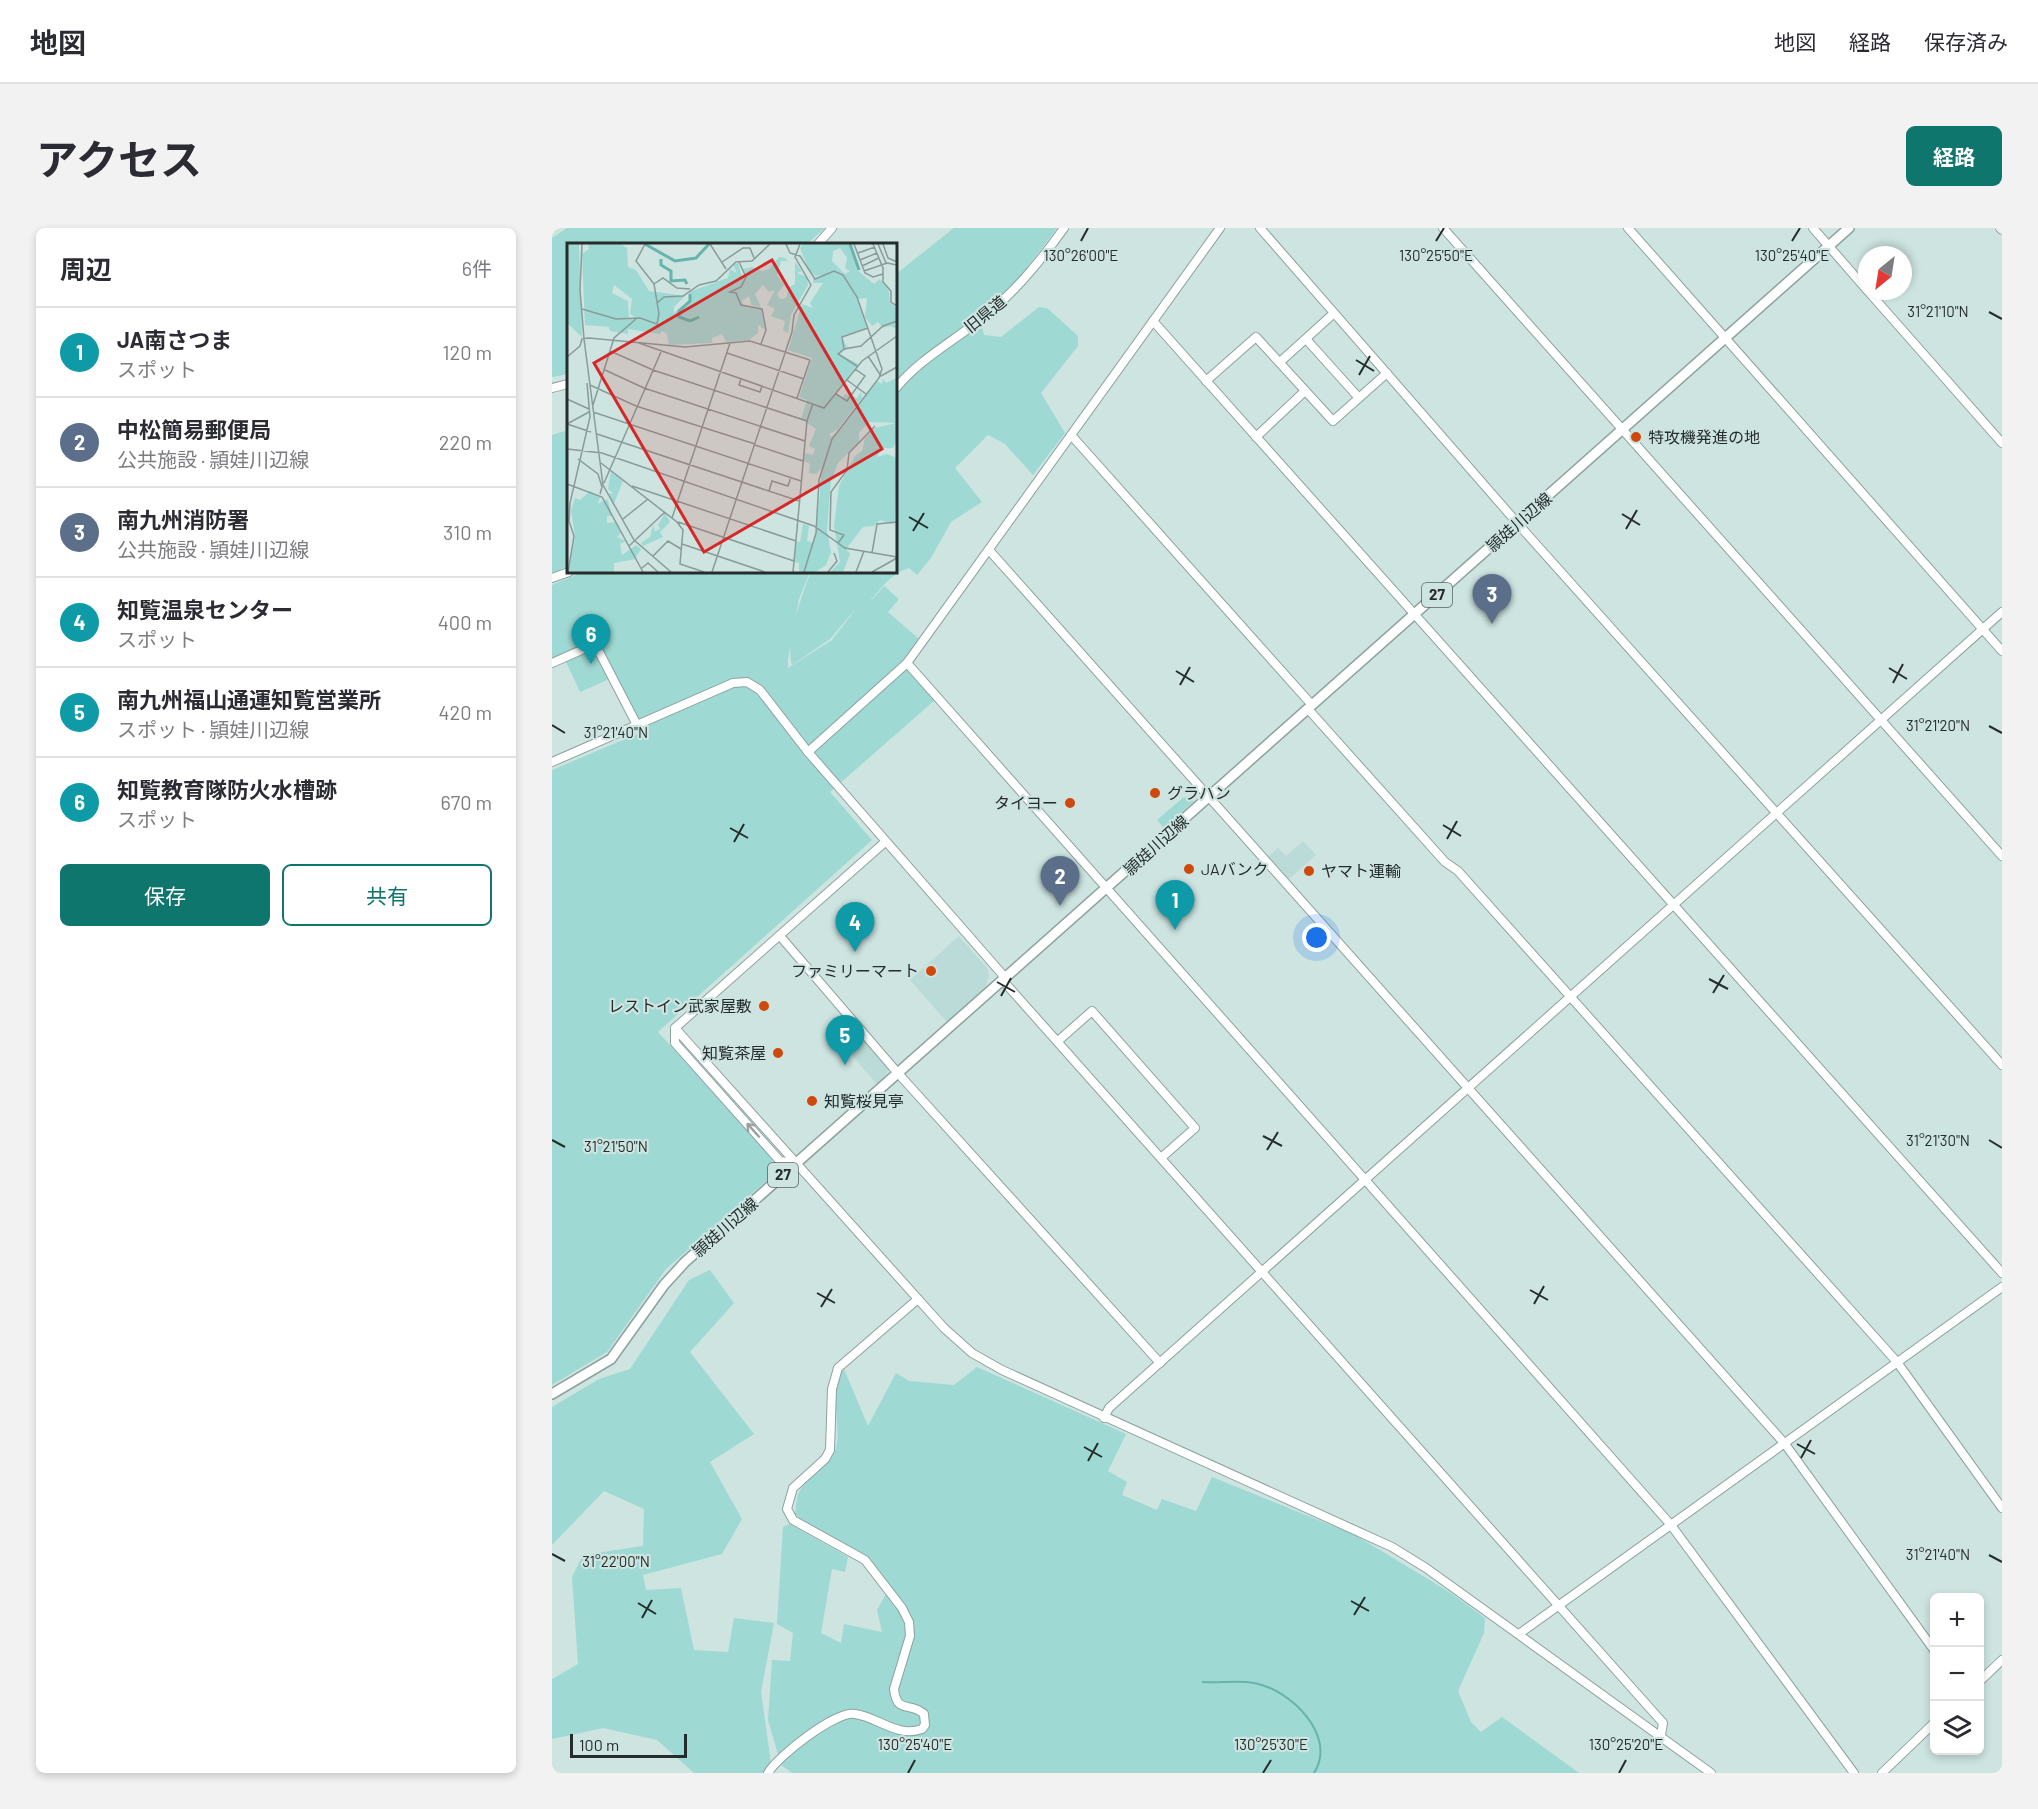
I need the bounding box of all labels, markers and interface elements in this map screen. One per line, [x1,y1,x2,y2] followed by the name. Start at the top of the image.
[30,25,86,59] text: 地図
[1774,29,1816,54] text: 地図
[1849,29,1891,54] text: 経路
[1924,29,2008,54] text: 保存済み
[1906,126,2002,186] button: 経路
[36,133,202,183] text: アクセス
[567,243,897,573] inset map
[1044,246,1118,264] text: 130°26'00"E
[1399,246,1473,264] text: 130°25'50"E
[1755,246,1829,264] text: 130°25'40"E
[1858,246,1912,300] north arrow
[60,253,112,284] text: 周辺
[462,256,492,280] text: 6件
[960,291,1009,336] street label: 旧県道
[1907,302,1969,320] text: 31°21'10"N
[117,326,232,352] text: JA南さつま
[76,340,83,364] text: 1
[442,340,492,364] text: 120 m
[117,357,197,381] text: スポット
[117,416,271,442] text: 中松簡易郵便局
[1648,427,1760,446] place label: 特攻機発進の地
[74,430,85,454] text: 2
[439,430,492,454] text: 220 m
[1629,430,1643,444] marker: 特攻機発進の地
[117,447,309,471] text: 公共施設 · 頴娃川辺線
[1482,488,1555,555] street label: 頴娃川辺線
[117,506,249,532] text: 南九州消防署
[74,520,85,544] text: 3
[443,520,492,544] text: 310 m
[117,537,309,561] text: 公共施設 · 頴娃川辺線
[1472,574,1512,624] pin: 3
[1422,583,1452,607] road number: 27
[117,596,293,622] text: 知覧温泉センター
[73,610,86,634] text: 4
[438,610,492,634] text: 400 m
[572,614,610,664] pin: 6
[117,627,197,651] text: スポット
[117,686,381,712] text: 南九州福山通運知覧営業所
[74,700,85,724] text: 5
[438,700,492,724] text: 420 m
[1906,716,1970,734] text: 31°21'20"N
[117,717,309,741] text: スポット · 頴娃川辺線
[584,723,648,741] text: 31°21'40"N
[117,776,337,802] text: 知覧教育隊防火水槽跡
[1167,783,1231,802] place label: グラハン
[1148,786,1162,800] marker: グラハン
[74,790,85,814] text: 6
[440,790,492,814] text: 670 m
[994,793,1058,812] place label: タイヨー
[1063,796,1077,810] marker: タイヨー
[117,807,197,831] text: スポット
[1120,811,1192,878] street label: 頴娃川辺線
[1040,856,1080,906] pin: 2
[1201,859,1269,878] place label: JAバンク
[1321,861,1401,880] place label: ヤマト運輸
[1182,862,1196,876] marker: JAバンク
[60,864,270,926] button: 保存
[282,864,492,926] button: 共有
[1302,864,1316,878] marker: ヤマト運輸
[1156,880,1194,930] pin: 1
[836,902,874,952] pin: 4
[1302,923,1331,952] your location
[791,961,919,980] place label: ファミリーマート
[924,964,938,978] marker: ファミリーマート
[608,996,752,1015] place label: レストイン武家屋敷
[757,999,771,1013] marker: レストイン武家屋敷
[826,1016,864,1065] pin: 5
[702,1043,766,1062] place label: 知覧茶屋
[771,1046,785,1060] marker: 知覧茶屋
[824,1091,904,1110] place label: 知覧桜見亭
[805,1094,819,1108] marker: 知覧桜見亭
[746,1122,760,1137] one-way arrow
[1906,1131,1970,1149] text: 31°21'30"N
[584,1137,648,1155] text: 31°21'50"N
[768,1163,798,1187] road number: 27
[688,1193,761,1260] street label: 頴娃川辺線
[1906,1545,1970,1563] text: 31°21'40"N
[582,1552,650,1570] text: 31°22'00"N
[1930,1593,1984,1755] map controls
[1930,1593,1984,1647] button: +
[1930,1647,1984,1701] button: −
[1930,1701,1984,1755] button: layers
[570,1731,687,1758] scale bar
[579,1735,619,1754] text: 100 m
[878,1735,952,1753] text: 130°25'40"E
[1234,1735,1308,1753] text: 130°25'30"E
[1589,1735,1663,1753] text: 130°25'20"E

